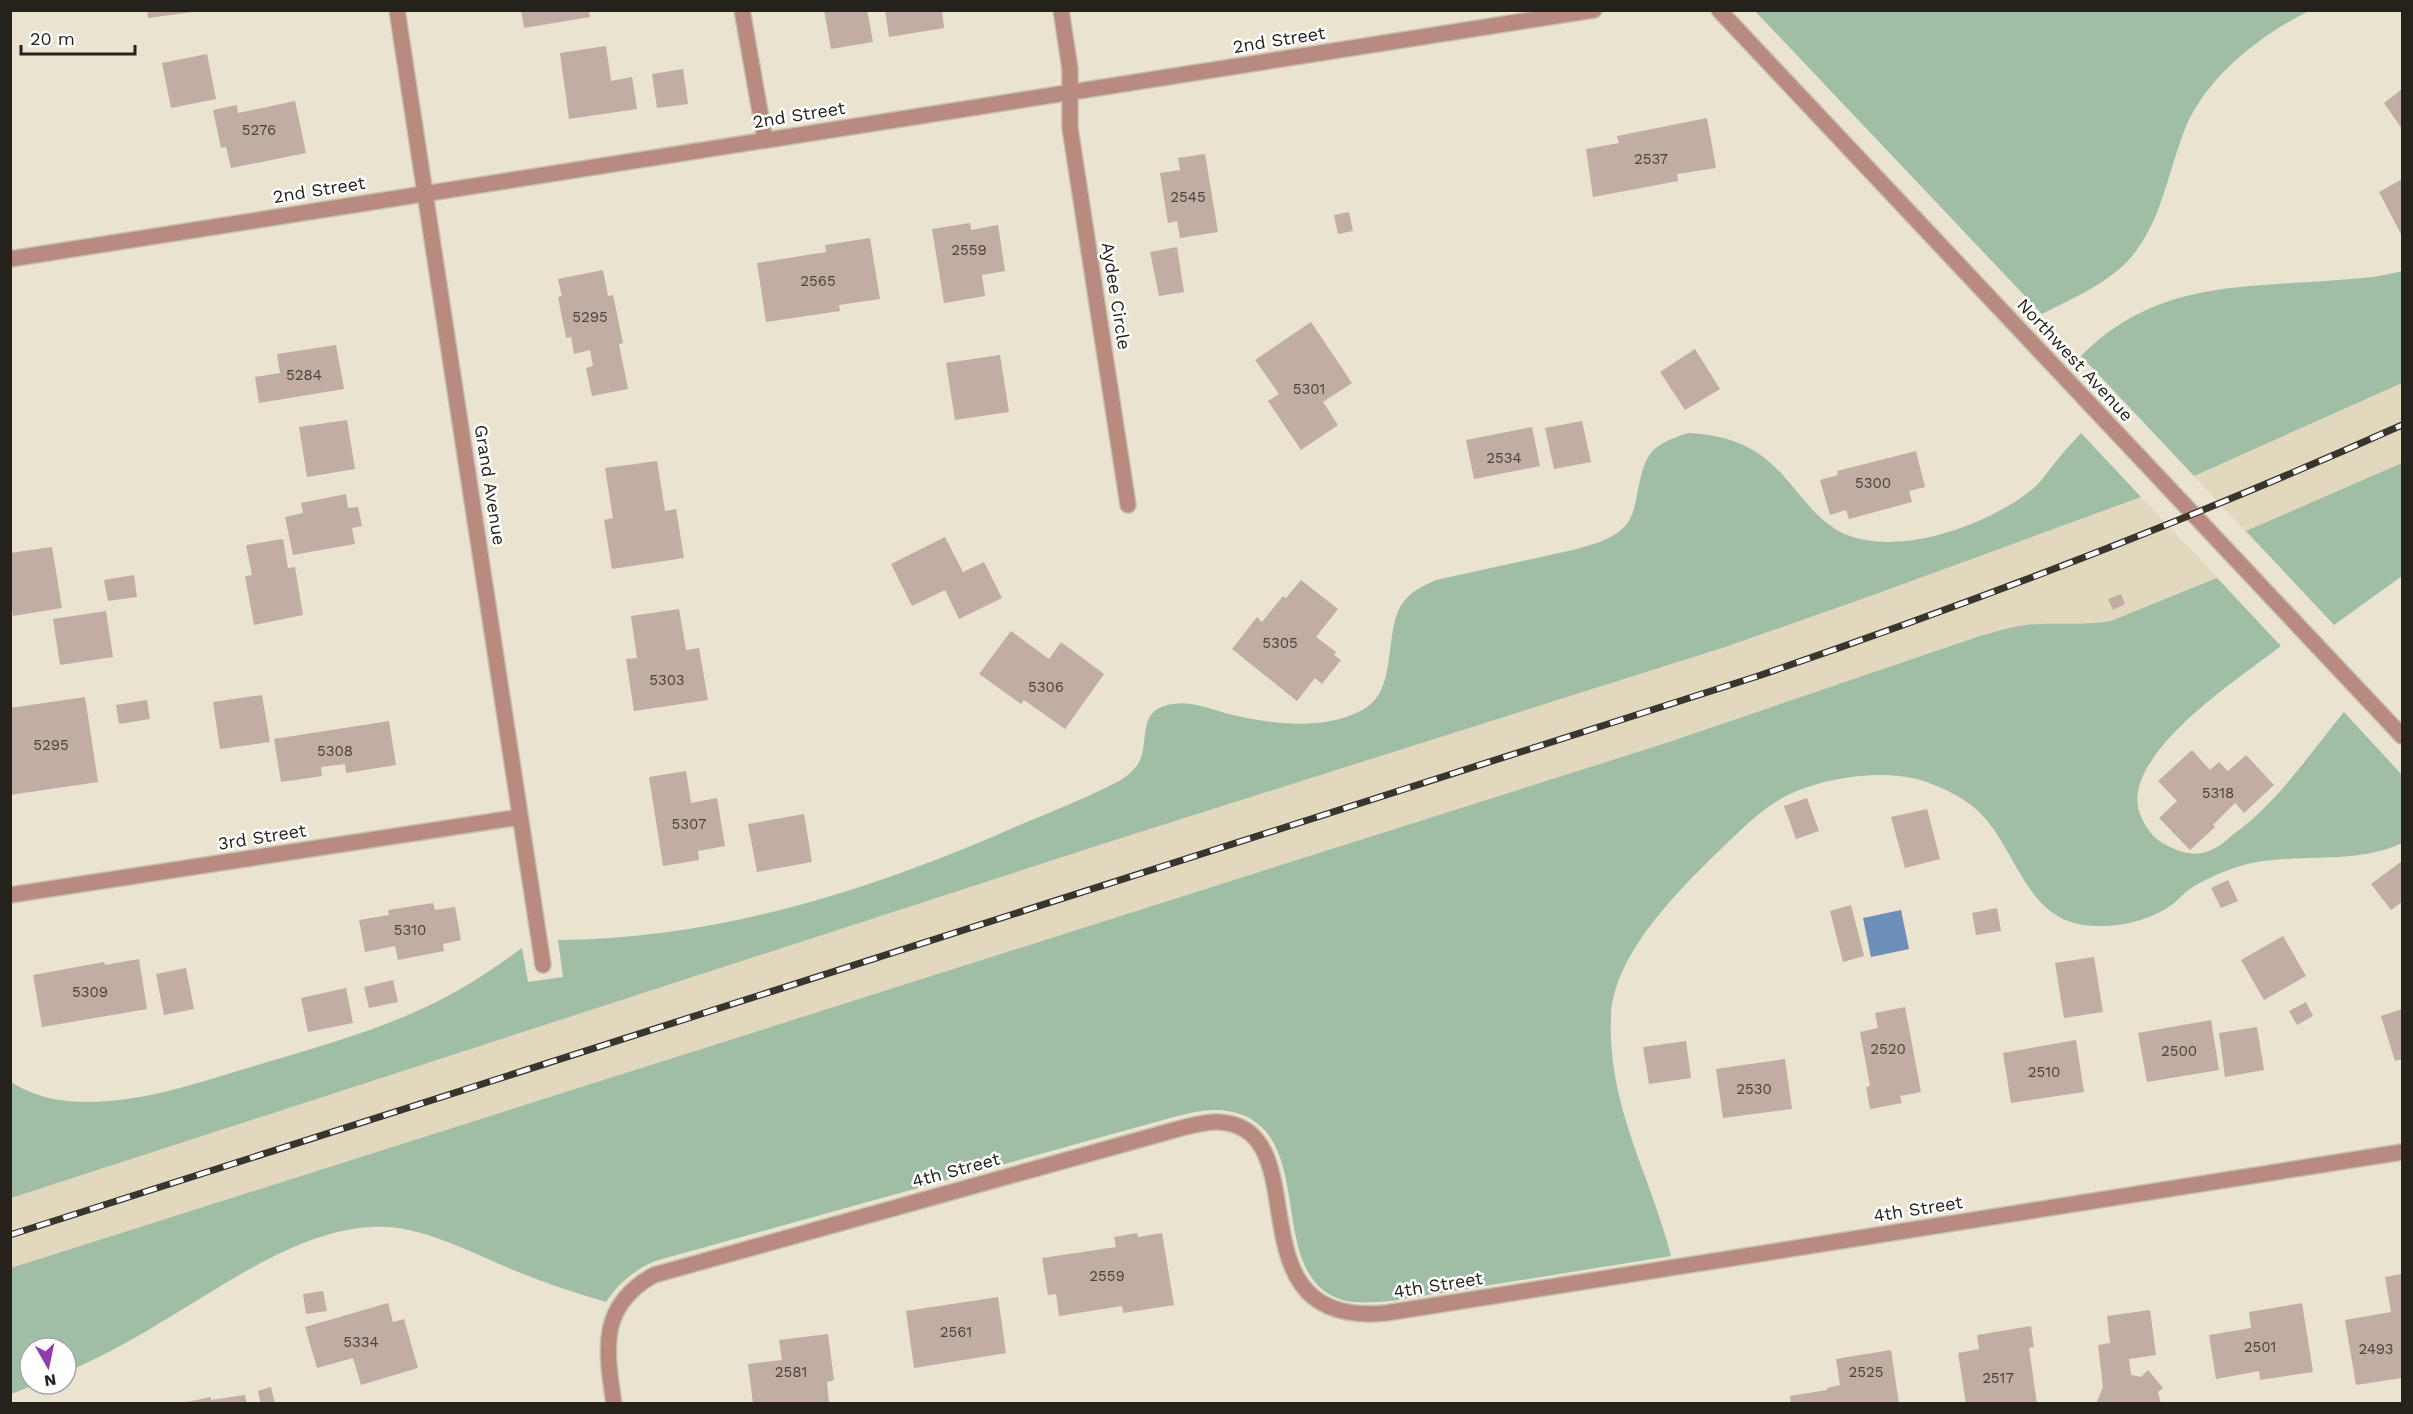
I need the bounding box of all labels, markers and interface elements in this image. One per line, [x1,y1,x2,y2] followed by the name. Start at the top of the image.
[21,18,135,56] scale bar
[1231,22,1327,57] street label: 2nd Street
[30,28,75,49] text: 20 m
[751,97,847,132] street label: 2nd Street
[242,121,276,139] house number: 5276
[1634,150,1668,168] house number: 2537
[271,172,367,207] street label: 2nd Street
[1170,188,1206,206] house number: 2545
[951,241,987,259] house number: 2559
[1098,241,1135,351] street label: Aydee Circle
[800,272,836,290] house number: 2565
[2013,294,2138,426] street label: Northwest Avenue
[572,308,608,326] house number: 5295
[286,366,322,384] house number: 5284
[1293,380,1325,398] house number: 5301
[471,423,510,547] street label: Grand Avenue
[1486,449,1522,467] house number: 2534
[1855,474,1891,492] house number: 5300
[1262,634,1298,652] house number: 5305
[649,671,685,689] house number: 5303
[1028,678,1064,696] house number: 5306
[33,736,69,754] house number: 5295
[317,742,353,760] house number: 5308
[2202,784,2234,802] house number: 5318
[672,815,706,833] house number: 5307
[216,819,308,854] street label: 3rd Street
[394,921,426,939] house number: 5310
[72,983,108,1001] house number: 5309
[1870,1040,1906,1058] house number: 2520
[2161,1042,2197,1060] house number: 2500
[2028,1063,2060,1081] house number: 2510
[1736,1080,1772,1098] house number: 2530
[910,1148,1002,1191] street label: 4th Street
[1872,1191,1964,1226] street label: 4th Street
[1089,1267,1125,1285] house number: 2559
[1392,1267,1484,1302] street label: 4th Street
[940,1323,972,1341] house number: 2561
[343,1333,379,1351] house number: 5334
[18,1336,78,1396] north arrow
[2244,1338,2276,1356] house number: 2501
[2358,1340,2394,1358] house number: 2493
[775,1363,807,1381] house number: 2581
[1849,1363,1883,1381] house number: 2525
[1982,1369,2014,1387] house number: 2517
[43,1370,58,1391] text: N

